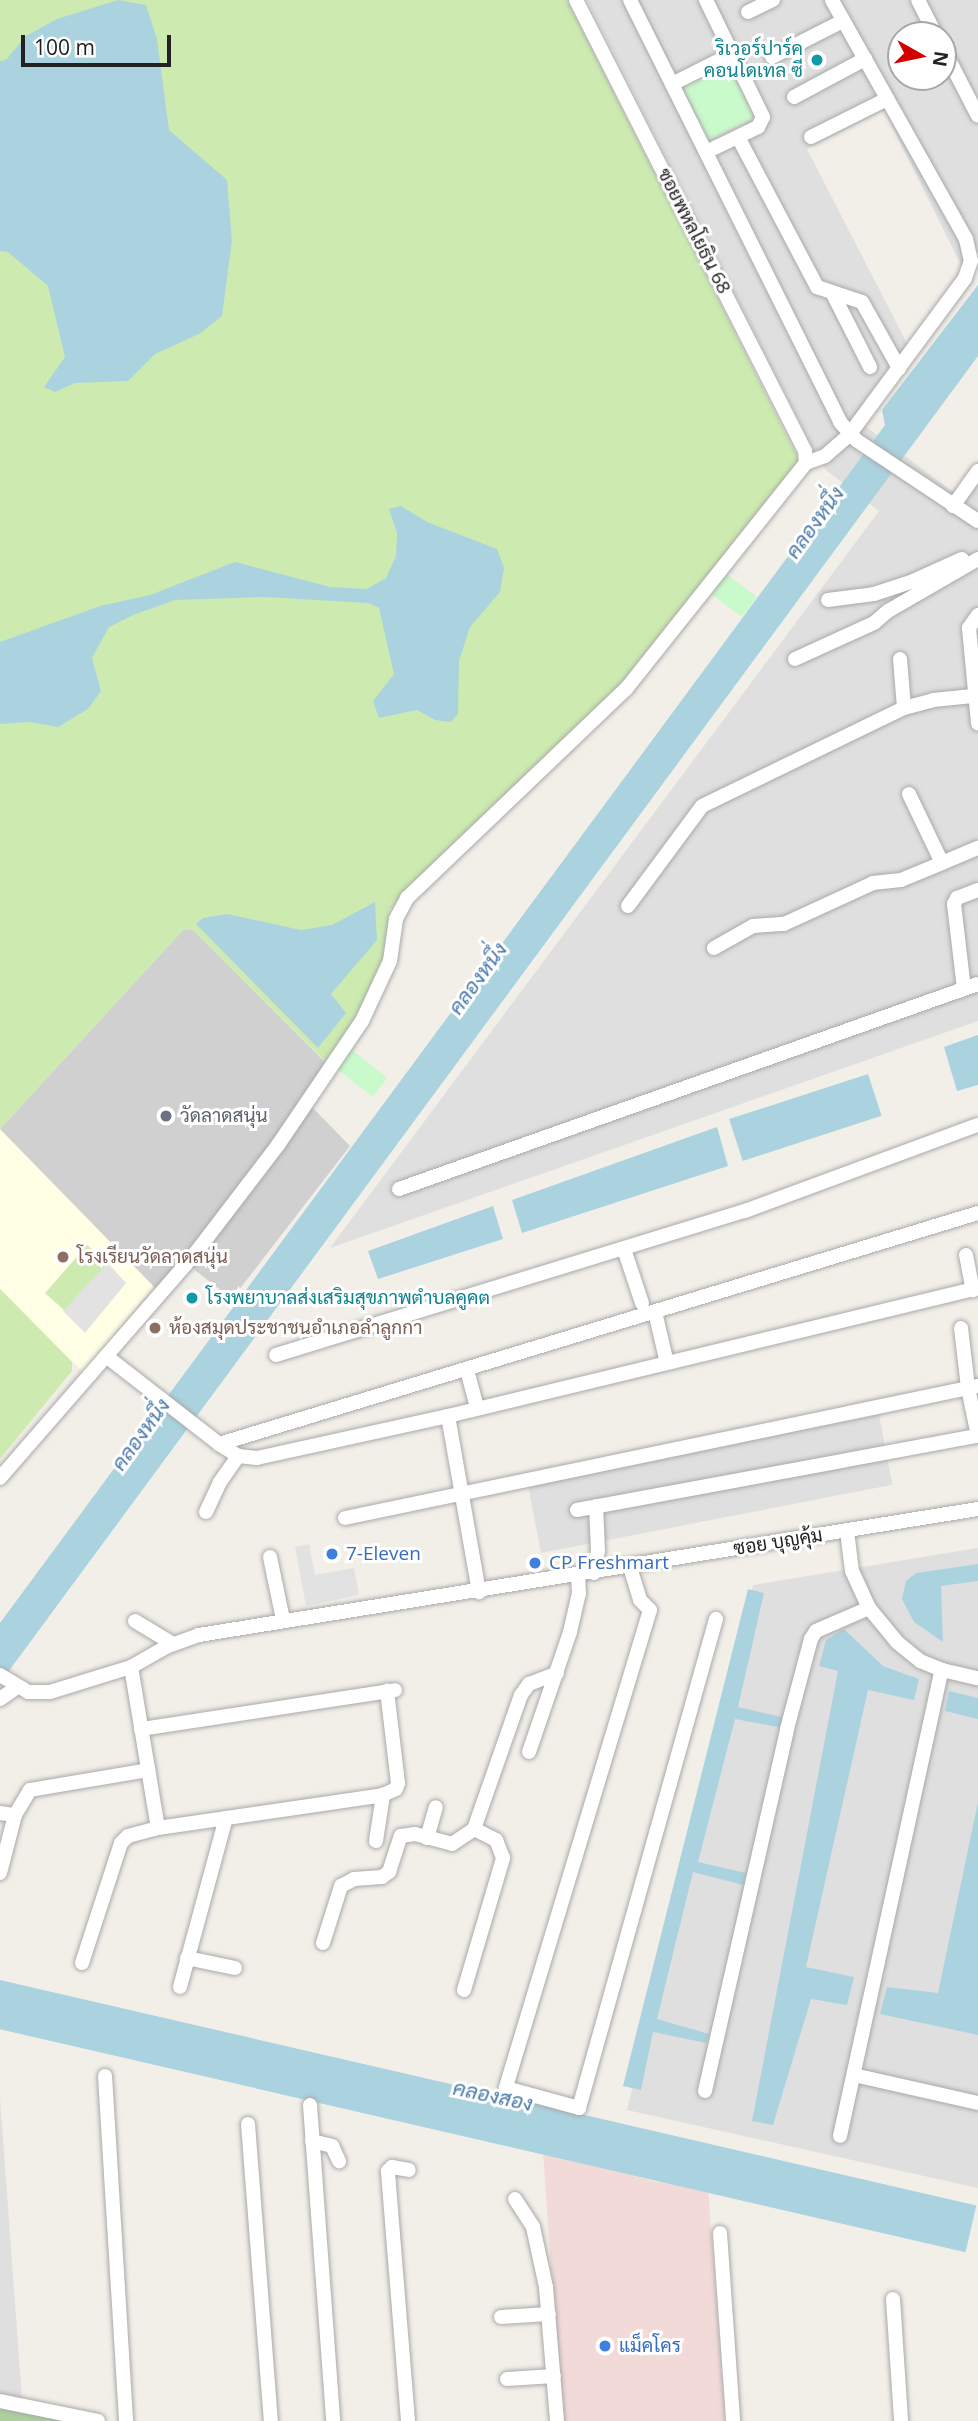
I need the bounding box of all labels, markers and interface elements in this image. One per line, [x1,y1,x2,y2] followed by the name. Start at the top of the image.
[24,21,175,65] scale bar
[887,21,957,91] north arrow
[34,33,95,61] text: 100 m
[704,38,803,82] place label: ริเวอร์ปาร์ค คอนโดเทล ซี
[927,49,955,69] text: N
[809,52,825,68] marker: ริเวอร์ปาร์ค คอนโดเทล ซี
[653,165,735,297] street label: ซอยพหลโยธิน 68
[779,481,849,563] water label: คลองหนึ่ง
[442,937,512,1019] water label: คลองหนึ่ง
[180,1105,268,1127] place label: วัดลาดสนุ่น
[158,1108,174,1124] marker: วัดลาดสนุ่น
[77,1246,228,1268] place label: โรงเรียนวัดลาดสนุ่น
[55,1249,71,1265] marker: โรงเรียนวัดลาดสนุ่น
[206,1287,490,1309] place label: โรงพยาบาลส่งเสริมสุขภาพตำบลคูคต
[184,1290,200,1306] marker: โรงพยาบาลส่งเสริมสุขภาพตำบลคูคต
[169,1317,422,1339] place label: ห้องสมุดประชาชนอำเภอลำลูกกา
[147,1320,163,1336] marker: ห้องสมุดประชาชนอำเภอลำลูกกา
[105,1393,175,1475] water label: คลองหนึ่ง
[732,1524,824,1560] street label: ซอย บุญคุ้ม
[346,1543,421,1565] place label: 7-Eleven
[324,1546,340,1562] marker: 7-Eleven
[549,1552,669,1574] place label: CP Freshmart
[527,1555,543,1571] marker: CP Freshmart
[451,2074,535,2116] water label: คลองสอง
[619,2335,681,2357] place label: แม็คโคร
[597,2338,613,2354] marker: แม็คโคร

